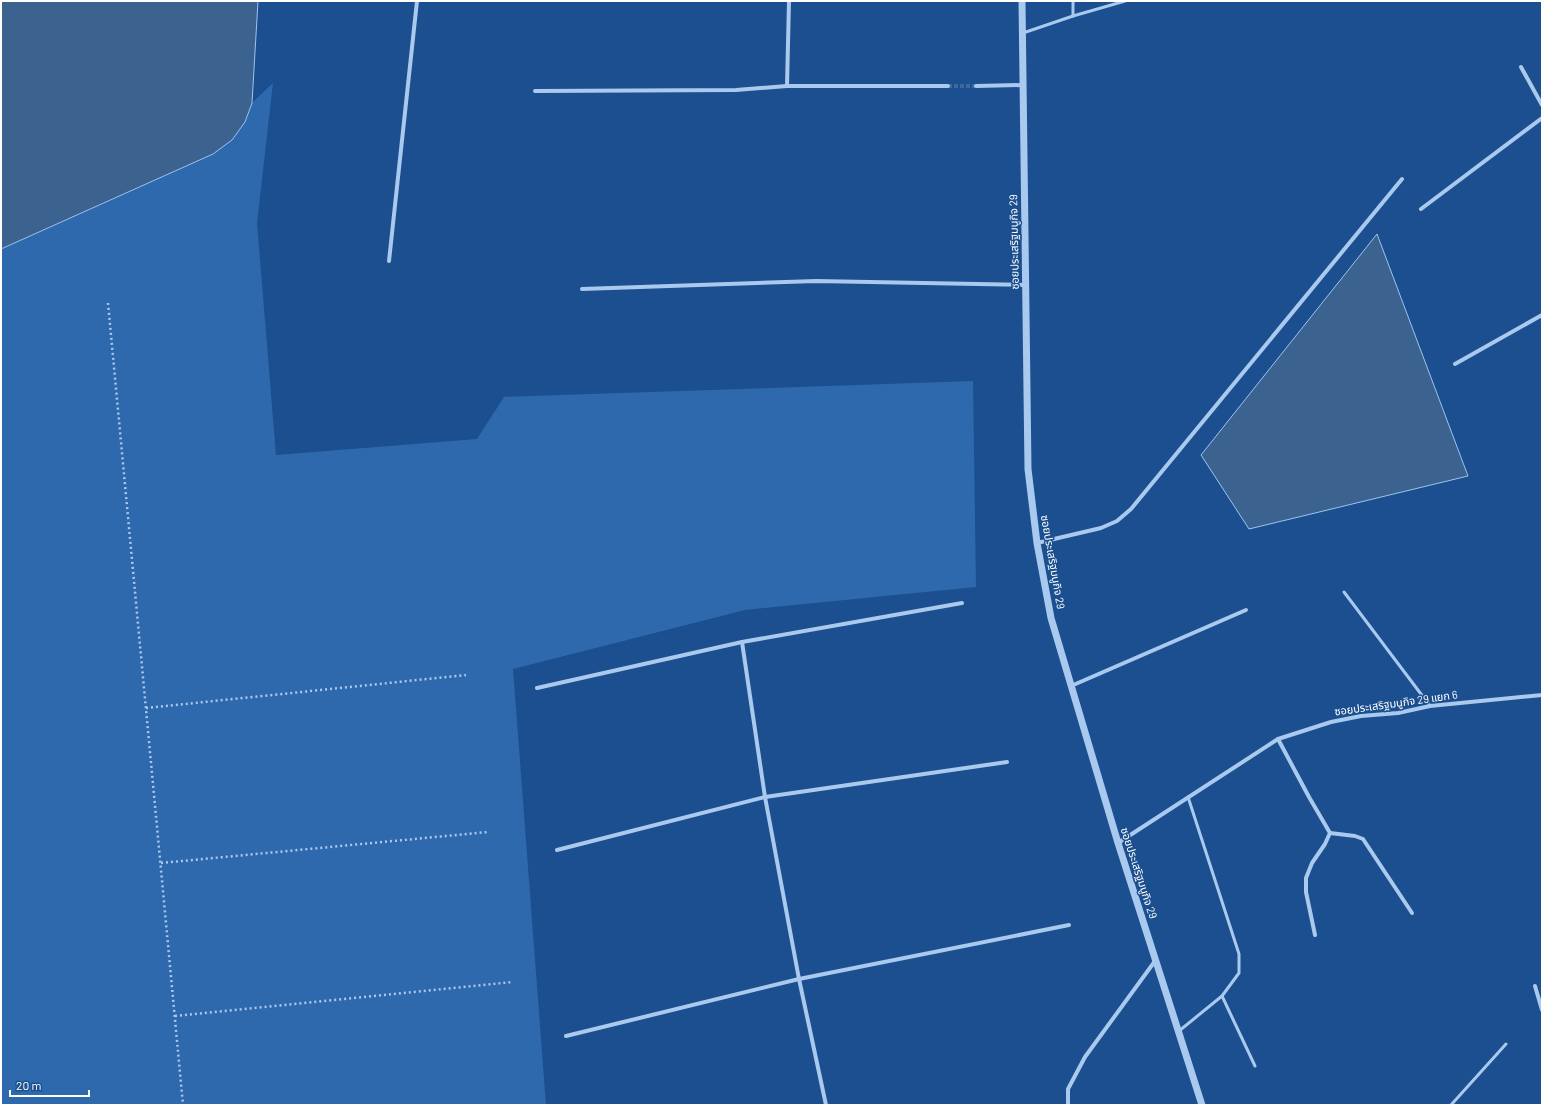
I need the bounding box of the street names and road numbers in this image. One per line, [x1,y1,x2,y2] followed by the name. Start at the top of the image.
[1006,194,1022,290] street label: ซอยประเสริฐมนูกิจ 29
[1038,514,1068,610] street label: ซอยประเสริฐมนูกิจ 29
[1333,687,1459,719] street label: ซอยประเสริฐมนูกิจ 29 แยก 6
[1118,826,1160,921] street label: ซอยประเสริฐมนูกิจ 29

